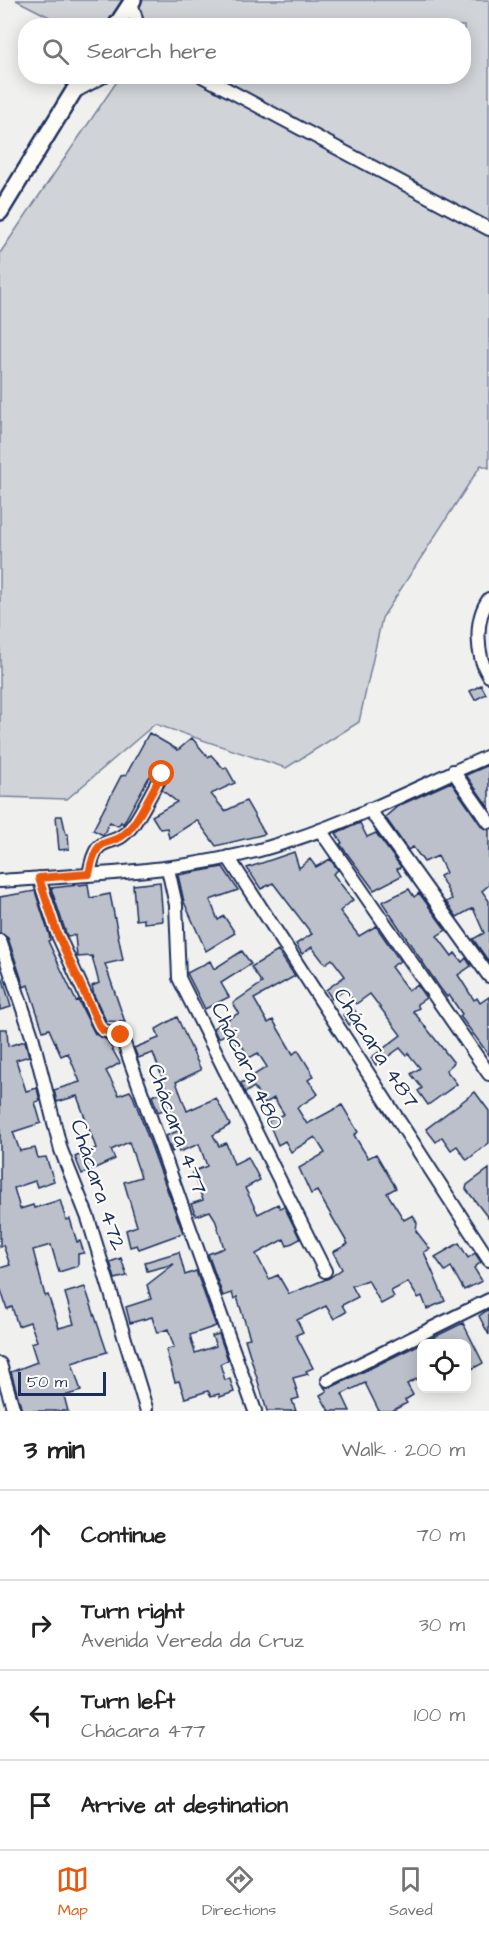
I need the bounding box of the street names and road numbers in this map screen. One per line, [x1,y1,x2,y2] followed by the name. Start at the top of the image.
[326,982,427,1115] street label: Chácara 487
[203,997,291,1135] street label: Chácara 480
[139,1059,215,1199] street label: Chácara 477
[62,1116,134,1255] street label: Chácara 472

